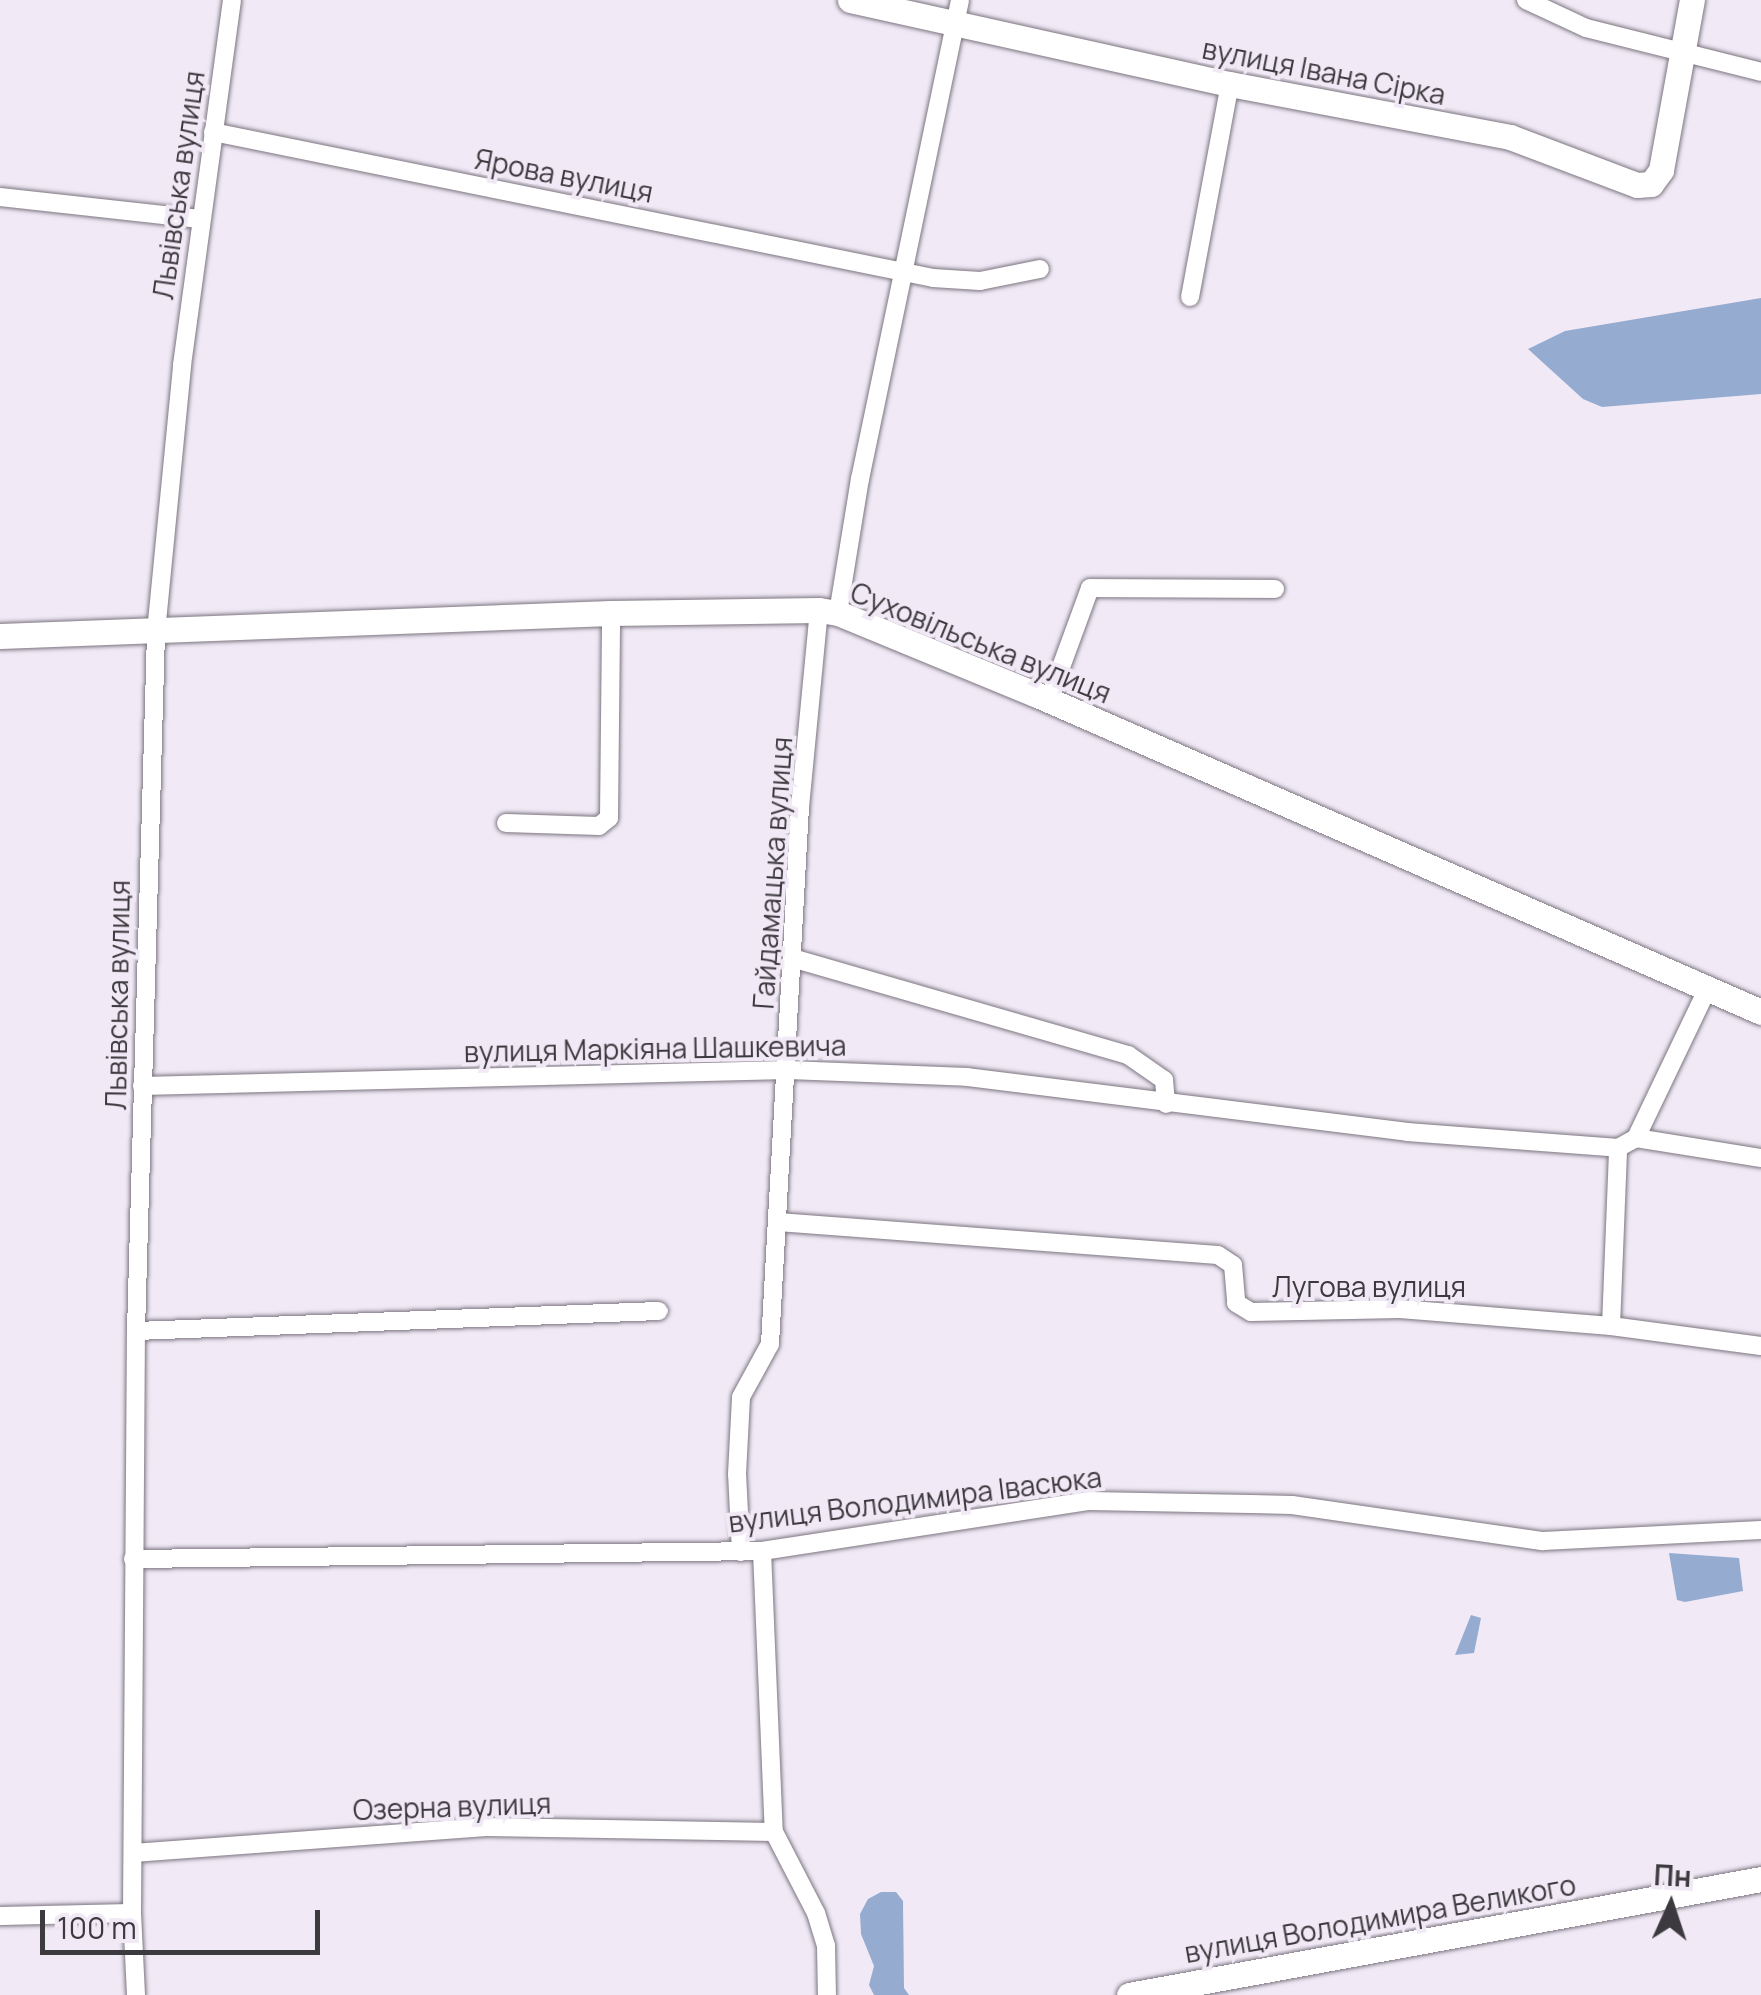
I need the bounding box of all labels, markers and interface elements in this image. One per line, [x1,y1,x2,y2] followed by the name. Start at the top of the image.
[1200,31,1448,111] street label: вулиця Івана Сірка
[145,69,211,301] street label: Львівська вулиця
[472,141,656,209] street label: Ярова вулиця
[846,574,1116,710] street label: Суховільська вулиця
[746,736,798,1010] street label: Гайдамацька вулиця
[98,880,136,1110] street label: Львівська вулиця
[464,1028,846,1068] street label: вулиця Маркіяна Шашкевича
[1272,1269,1466,1303] street label: Лугова вулиця
[726,1459,1104,1539] street label: вулиця Володимира Івасюка
[352,1786,552,1826] street label: Озерна вулиця
[1621,1855,1721,1955] north arrow
[1653,1855,1692,1895] text: Пн
[1182,1867,1578,1969] street label: вулиця Володимира Великого
[45,1890,325,1952] scale bar
[57,1907,137,1948] text: 100 m

